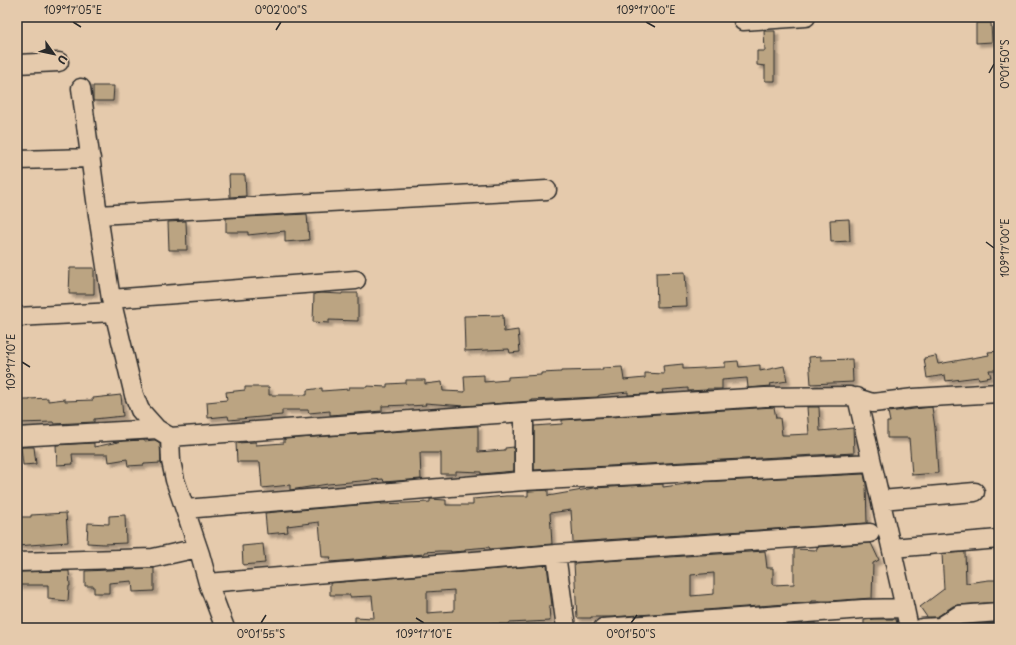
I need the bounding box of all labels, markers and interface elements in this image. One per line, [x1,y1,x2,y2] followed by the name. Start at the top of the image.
[44,2,102,17] text: 109°17'05"E
[255,2,307,17] text: 0°02'00"S
[616,2,676,17] text: 109°17'00"E
[34,34,74,74] north arrow
[997,39,1012,89] text: 0°01'50"S
[53,52,72,68] text: U
[997,218,1012,278] text: 109°17'00"E
[3,334,18,390] text: 109°17'10"E
[237,626,285,641] text: 0°01'55"S
[396,626,452,641] text: 109°17'10"E
[606,626,656,641] text: 0°01'50"S

